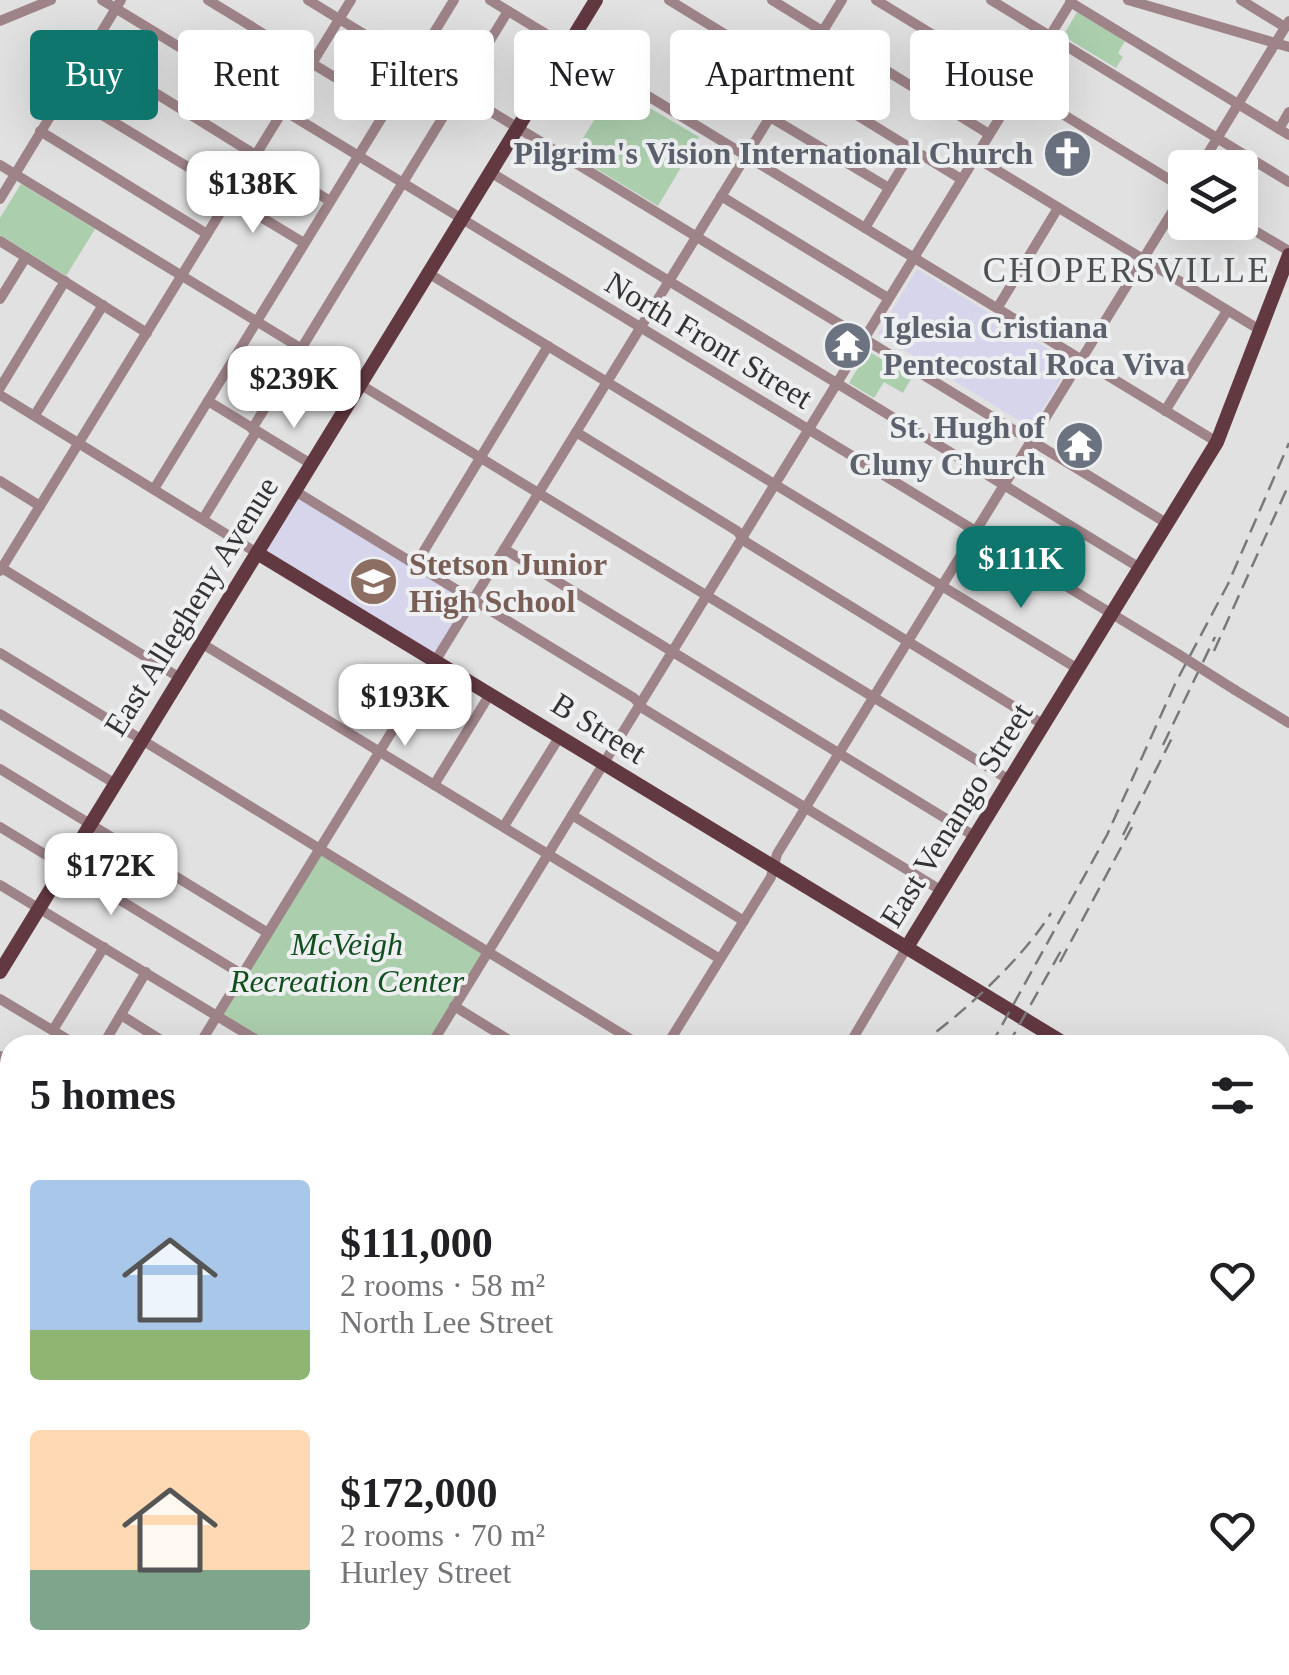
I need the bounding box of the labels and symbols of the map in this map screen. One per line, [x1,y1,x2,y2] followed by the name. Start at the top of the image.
[1042,127,1094,179] church icon: Pilgrim's Vision International Church
[514,135,1033,171] place label: Pilgrim's Vision International Church
[183,151,323,236] pin: $138K
[983,251,1271,290] district label: CHOPERSVILLE
[599,264,819,416] street label: North Front Street
[883,309,1185,382] place label: Iglesia Cristiana Pentecostal Roca Viva
[822,319,874,371] temple icon: Iglesia Cristiana Pentecostal Roca Viva
[224,346,364,431] pin: $239K
[849,409,1045,482] place label: St. Hugh of Cluny Church
[1054,419,1106,471] temple icon: St. Hugh of Cluny Church
[97,470,285,742] street label: East Allegheny Avenue
[951,526,1091,611] pin: $111K
[409,546,607,619] place label: Stetson Junior High School
[348,556,400,608] school or university icon: Stetson Junior High School
[335,664,475,749] pin: $193K
[545,685,653,771] street label: B Street
[873,696,1039,934] street label: East Venango Street
[41,833,181,918] pin: $172K
[229,926,465,999] park label: McVeigh Recreation Center

